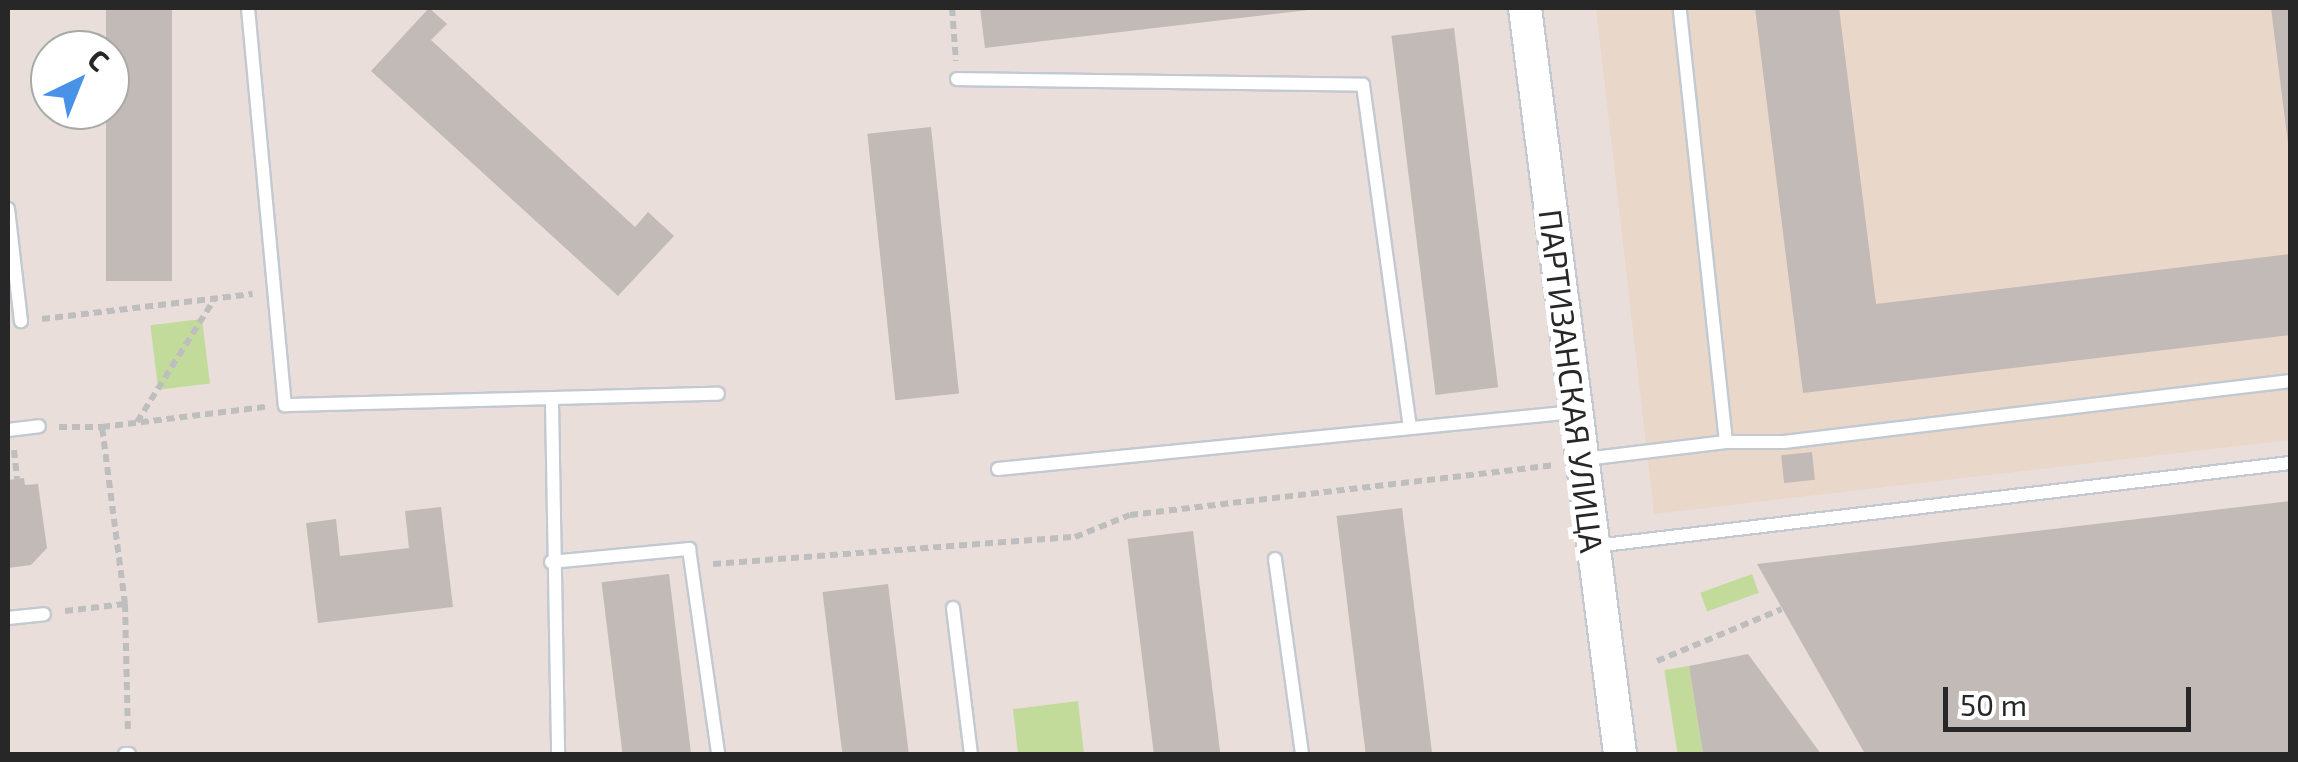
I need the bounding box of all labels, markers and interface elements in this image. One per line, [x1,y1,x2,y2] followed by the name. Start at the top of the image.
[30,30,130,130] north arrow
[81,41,117,78] text: С
[1532,207,1612,555] street label: ПАРТИЗАНСКАЯ УЛИЦА
[1948,667,2196,729] scale bar
[1960,686,2027,722] text: 50 m

